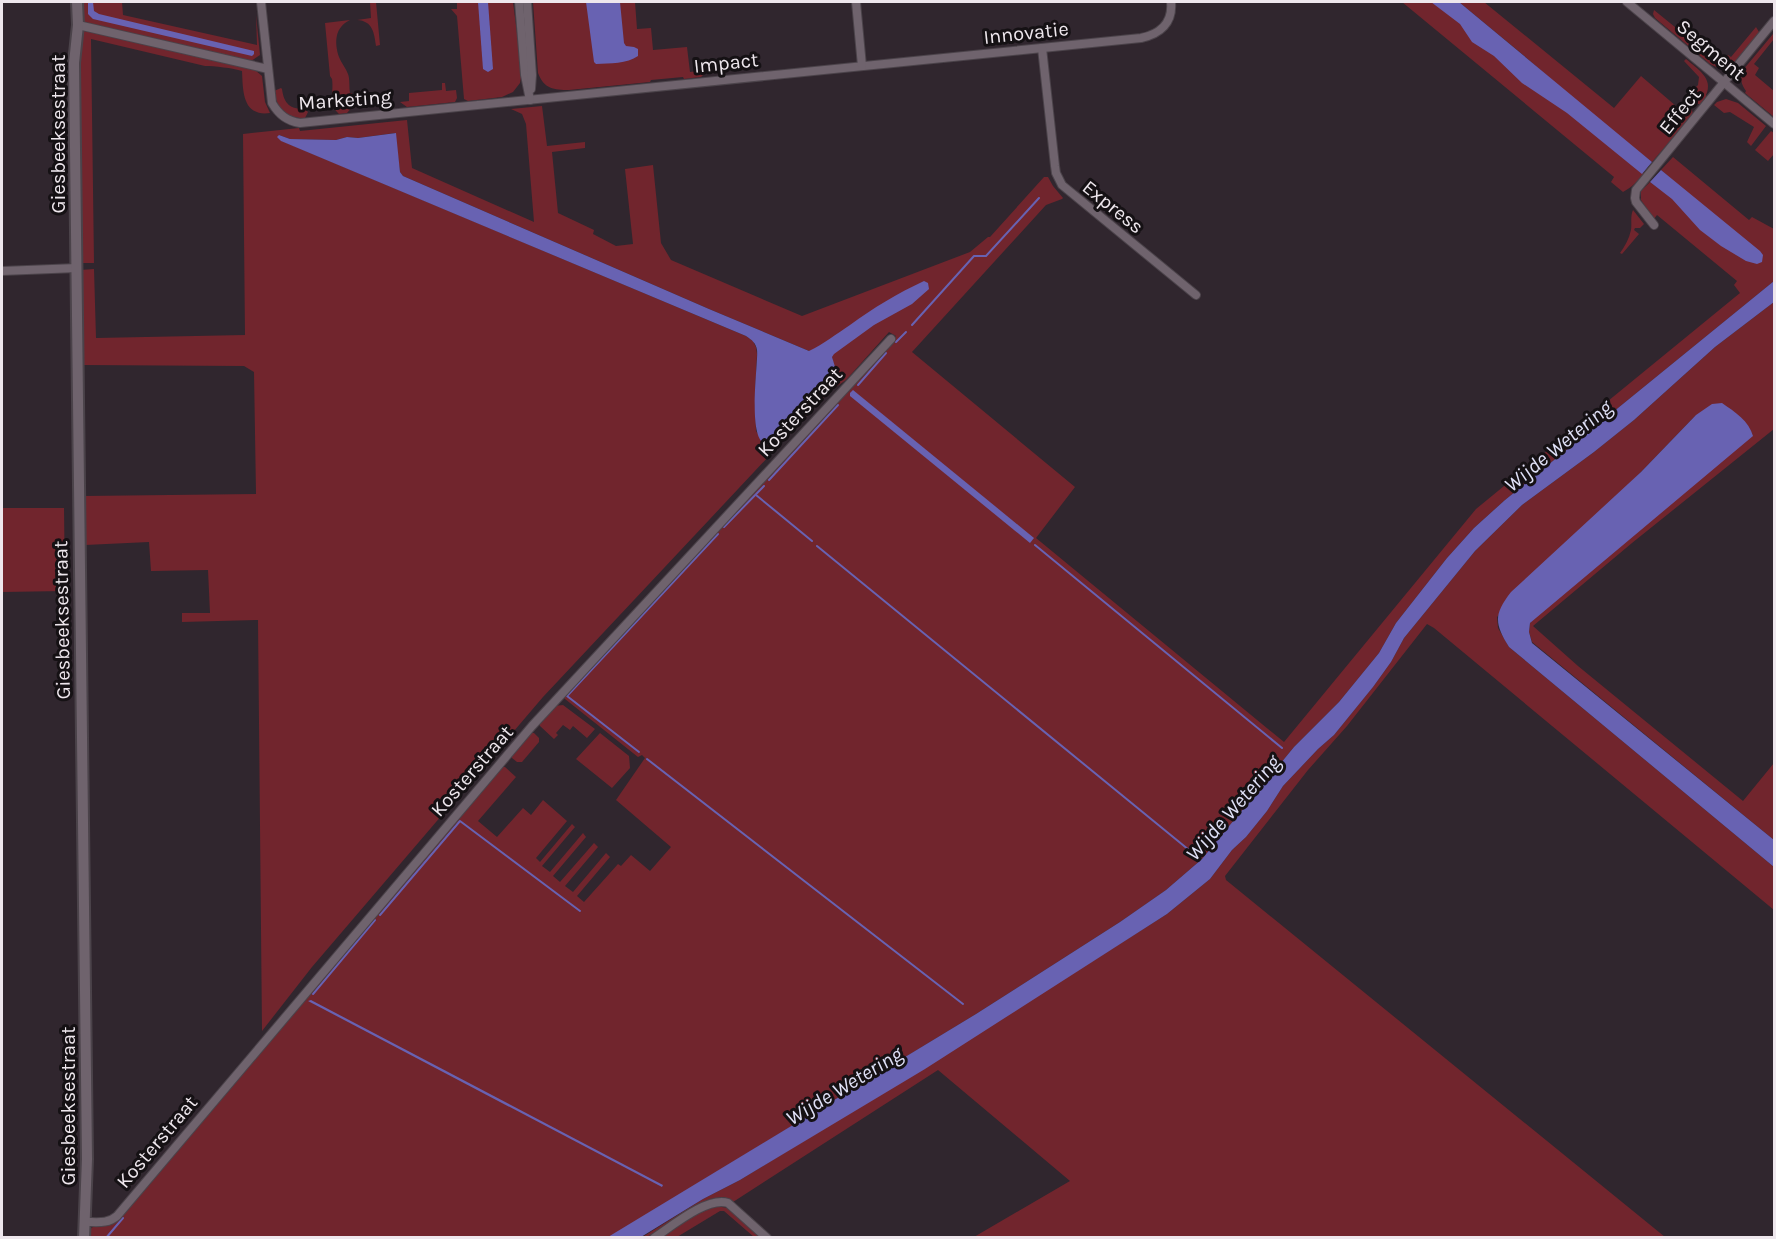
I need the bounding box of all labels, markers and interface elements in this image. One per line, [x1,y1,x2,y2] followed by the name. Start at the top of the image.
[1672,15,1750,86] street label: Segment
[982,17,1070,49] street label: Innovatie
[693,48,760,78] street label: Impact
[47,54,70,213] street label: Giesbeeksestraat
[1654,83,1706,139] street label: Effect
[298,85,392,115] street label: Marketing
[1078,176,1148,238] street label: Express
[753,362,847,461] street label: Kosterstraat
[1499,394,1618,497] water label: Wijde Wetering
[49,540,75,700] street label: Giesbeeksestraat
[426,720,518,821] street label: Kosterstraat
[1181,749,1286,866] water label: Wijde Wetering
[57,1026,80,1185] street label: Giesbeeksestraat
[781,1041,908,1130] water label: Wijde Wetering
[112,1091,203,1193] street label: Kosterstraat

